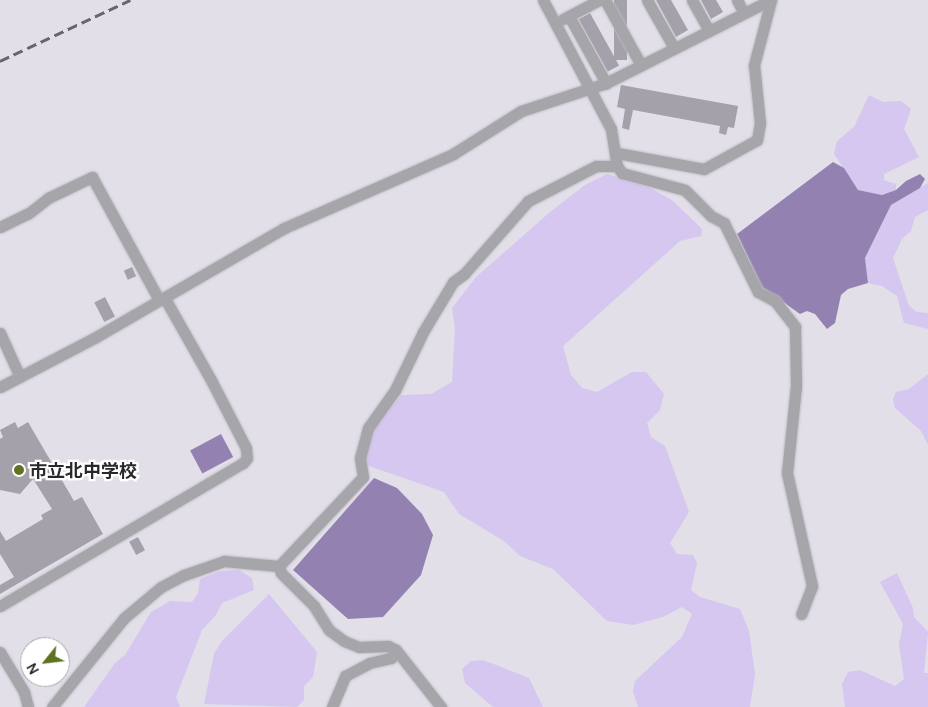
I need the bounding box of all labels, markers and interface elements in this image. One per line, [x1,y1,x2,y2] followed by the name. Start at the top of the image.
[29,459,137,481] place label: 市立北中学校
[13,464,25,476] marker: 市立北中学校
[20,637,70,687] north arrow
[22,660,43,678] text: N

